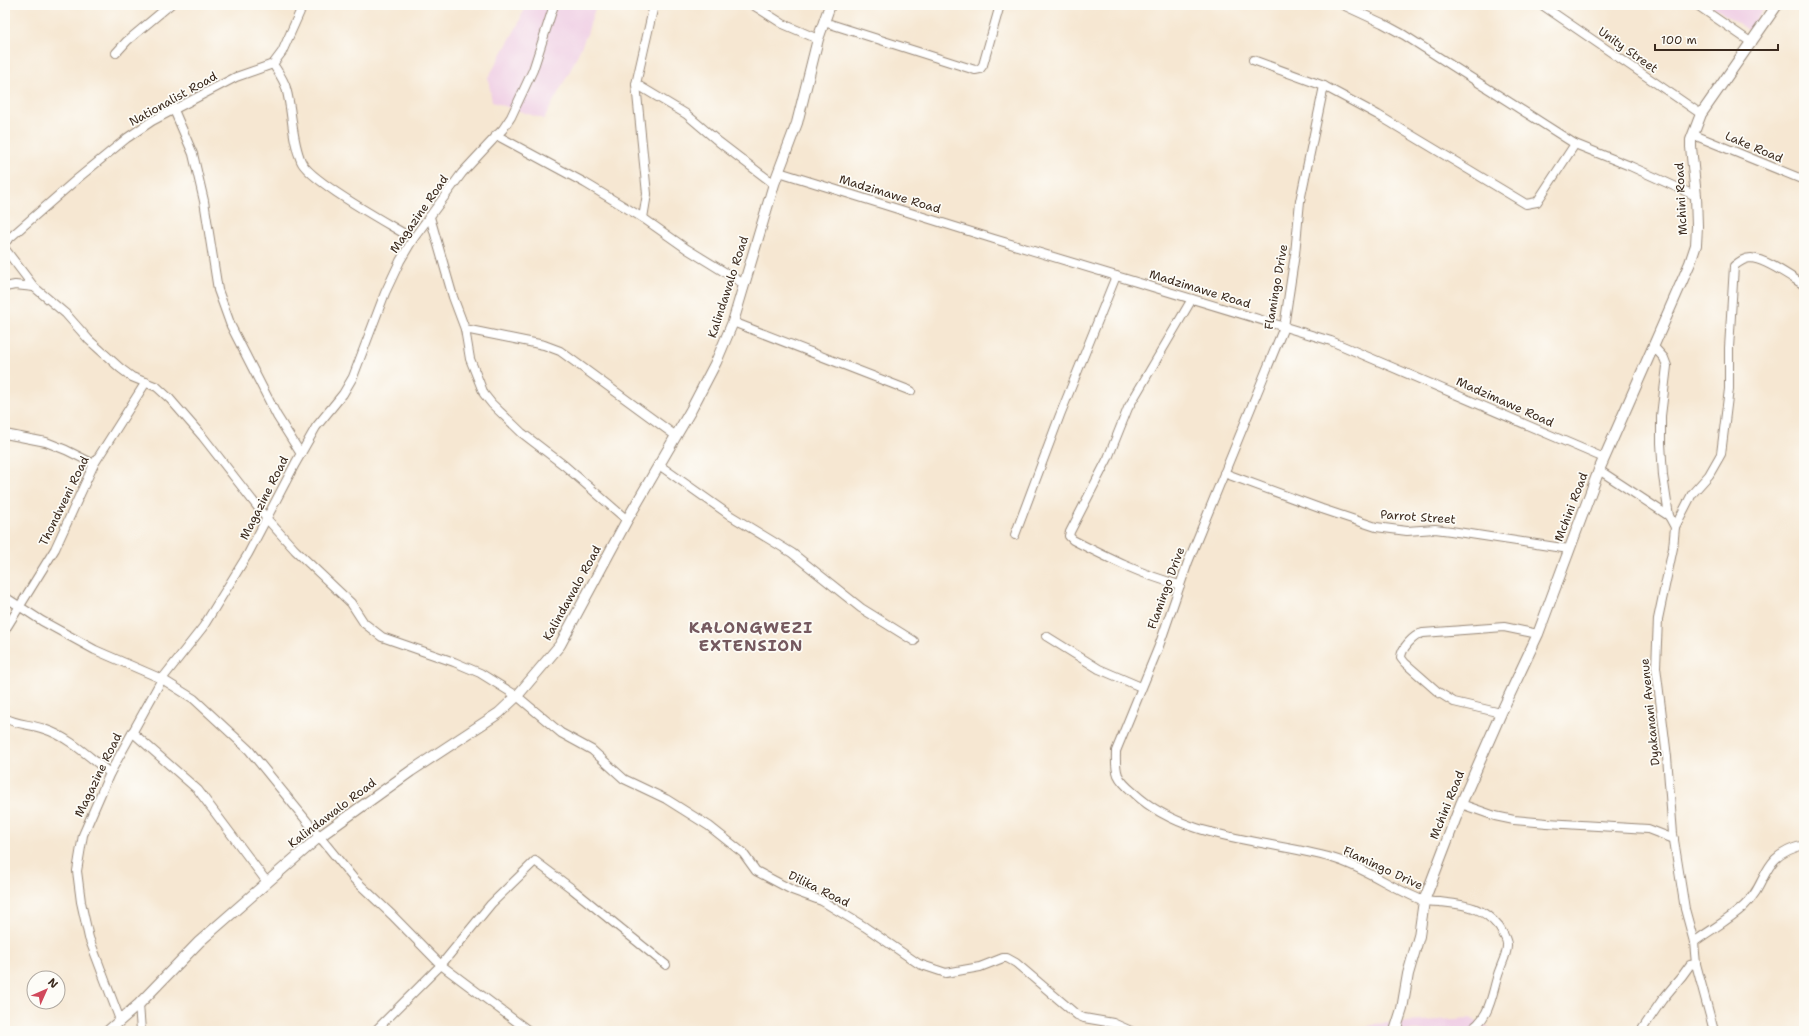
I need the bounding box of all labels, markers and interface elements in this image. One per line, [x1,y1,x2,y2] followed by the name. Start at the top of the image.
[1595,23,1661,77] street label: Unity Street
[1655,26,1778,52] scale bar
[1661,32,1697,48] text: 100 m
[126,68,220,130] street label: Nationalist Road
[1723,128,1786,167] street label: Lake Road
[1671,162,1691,236] street label: Mchini Road
[386,171,452,256] street label: Magazine Road
[837,171,943,217] street label: Madzimawe Road
[704,234,752,340] street label: Kalindawalo Road
[1261,243,1291,331] street label: Flamingo Drive
[1147,266,1253,312] street label: Madzimawe Road
[1454,373,1557,431] street label: Madzimawe Road
[35,453,93,549] street label: Thondweni Road
[236,453,292,543] street label: Magazine Road
[1551,470,1592,544] street label: Mchini Road
[1380,506,1456,528] street label: Parrot Street
[539,542,605,643] street label: Kalindawalo Road
[1144,545,1188,631] street label: Flamingo Drive
[689,617,813,656] district label: KALONGWEZI EXTENSION
[1636,657,1664,767] street label: Dyakanani Avenue
[71,730,126,820] street label: Magazine Road
[1426,768,1468,842] street label: Mchini Road
[285,774,380,851] street label: Kalindawalo Road
[1340,843,1426,894] street label: Flamingo Drive
[786,867,853,911] street label: Dilika Road
[26,970,66,1010] north arrow
[44,975,61,992] text: N

